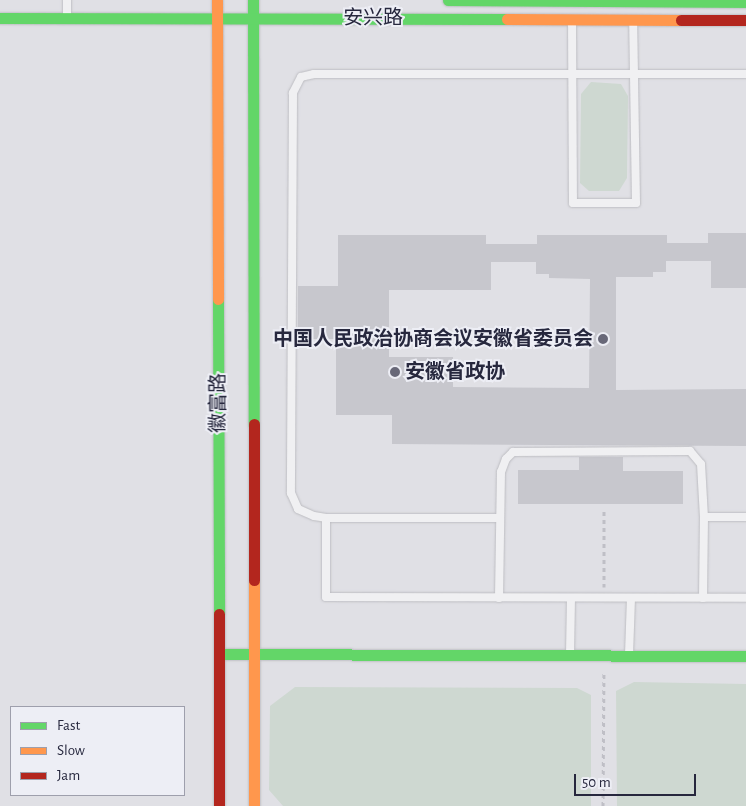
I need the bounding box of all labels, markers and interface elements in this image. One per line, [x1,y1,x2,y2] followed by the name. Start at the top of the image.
[343,6,403,30] street label: 安兴路
[273,327,593,351] place label: 中国人民政治协商会议安徽省委员会
[597,333,609,345] marker: 中国人民政治协商会议安徽省委员会
[405,360,505,384] place label: 安徽省政协
[389,366,401,378] marker: 安徽省政协
[207,373,231,433] street label: 徽富路
[10,706,185,796] legend
[57,718,80,733] text: Fast
[57,743,85,758] text: Slow
[576,764,698,796] scale bar
[57,768,80,783] text: Jam
[582,775,611,790] text: 50 m

